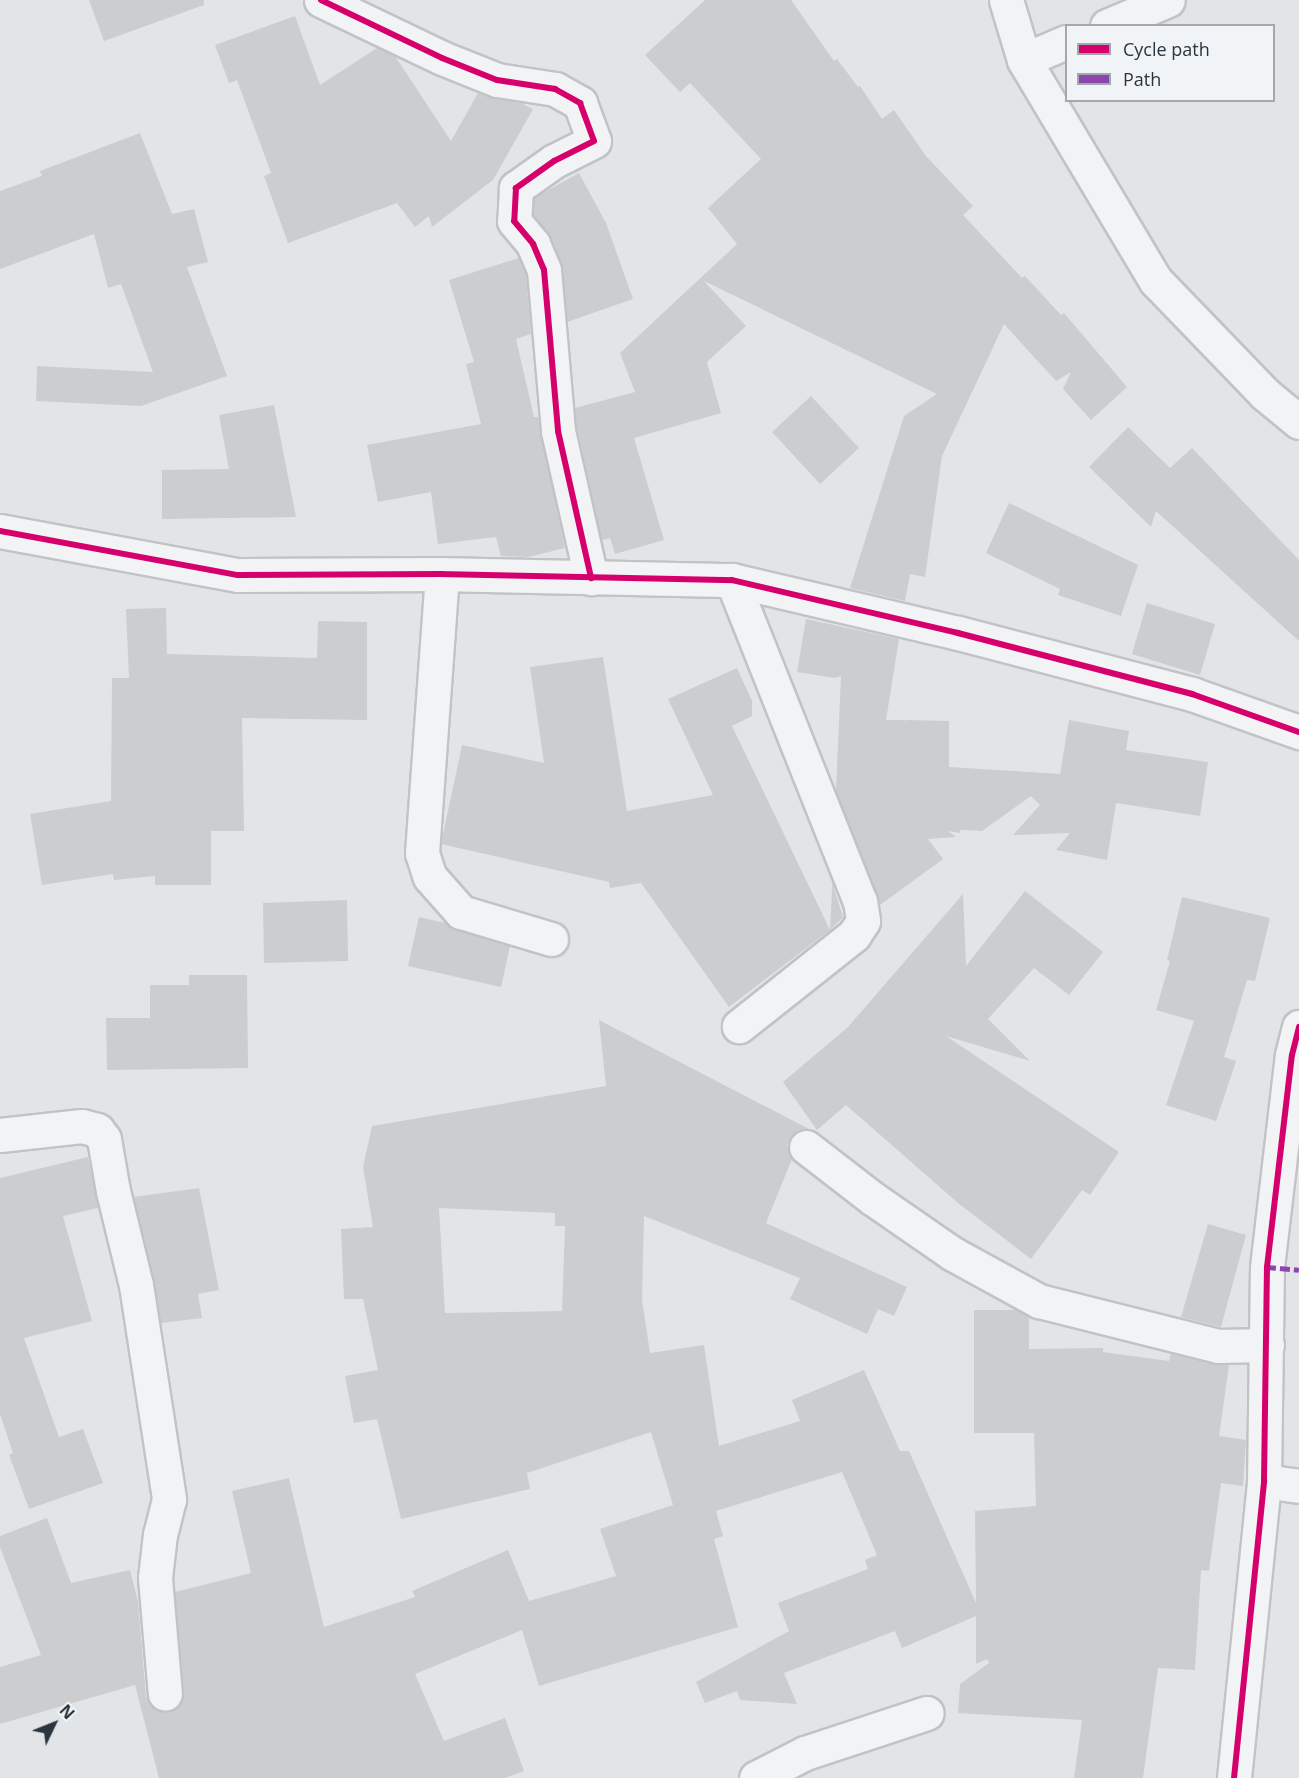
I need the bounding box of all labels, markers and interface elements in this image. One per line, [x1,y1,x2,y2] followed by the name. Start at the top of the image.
[1065,24,1275,102] legend
[1123,37,1210,61] text: Cycle path
[1123,67,1161,91] text: Path
[24,1694,84,1754] north arrow
[55,1699,80,1724] text: N

